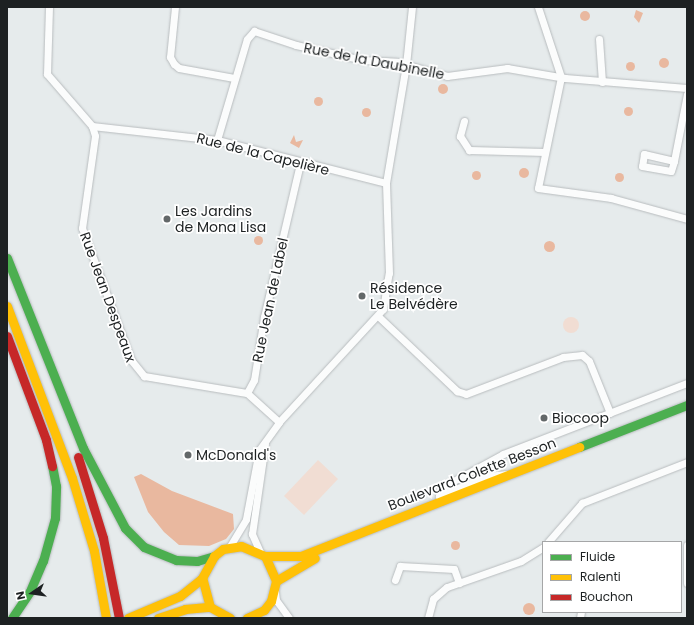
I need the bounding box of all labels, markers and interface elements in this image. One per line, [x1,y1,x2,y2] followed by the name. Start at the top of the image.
[302,39,446,83] street label: Rue de la Daubinelle
[195,129,331,179] street label: Rue de la Capelière
[175,203,266,236] place label: Les Jardins de Mona Lisa
[162,214,172,224] marker: Les Jardins de Mona Lisa
[77,230,139,364] street label: Rue Jean Despeaux
[249,236,291,364] street label: Rue Jean de Label
[370,280,458,312] place label: Résidence Le Belvédère
[357,291,367,301] marker: Résidence Le Belvédère
[552,410,609,426] place label: Biocoop
[539,413,549,423] marker: Biocoop
[386,434,558,514] street label: Boulevard Colette Besson
[196,447,276,463] place label: McDonald's
[183,450,193,460] marker: McDonald's
[542,541,682,613] legend
[580,548,615,565] text: Fluide
[580,568,621,585] text: Ralenti
[12,573,52,613] north arrow
[580,588,633,605] text: Bouchon
[12,590,29,602] text: N

